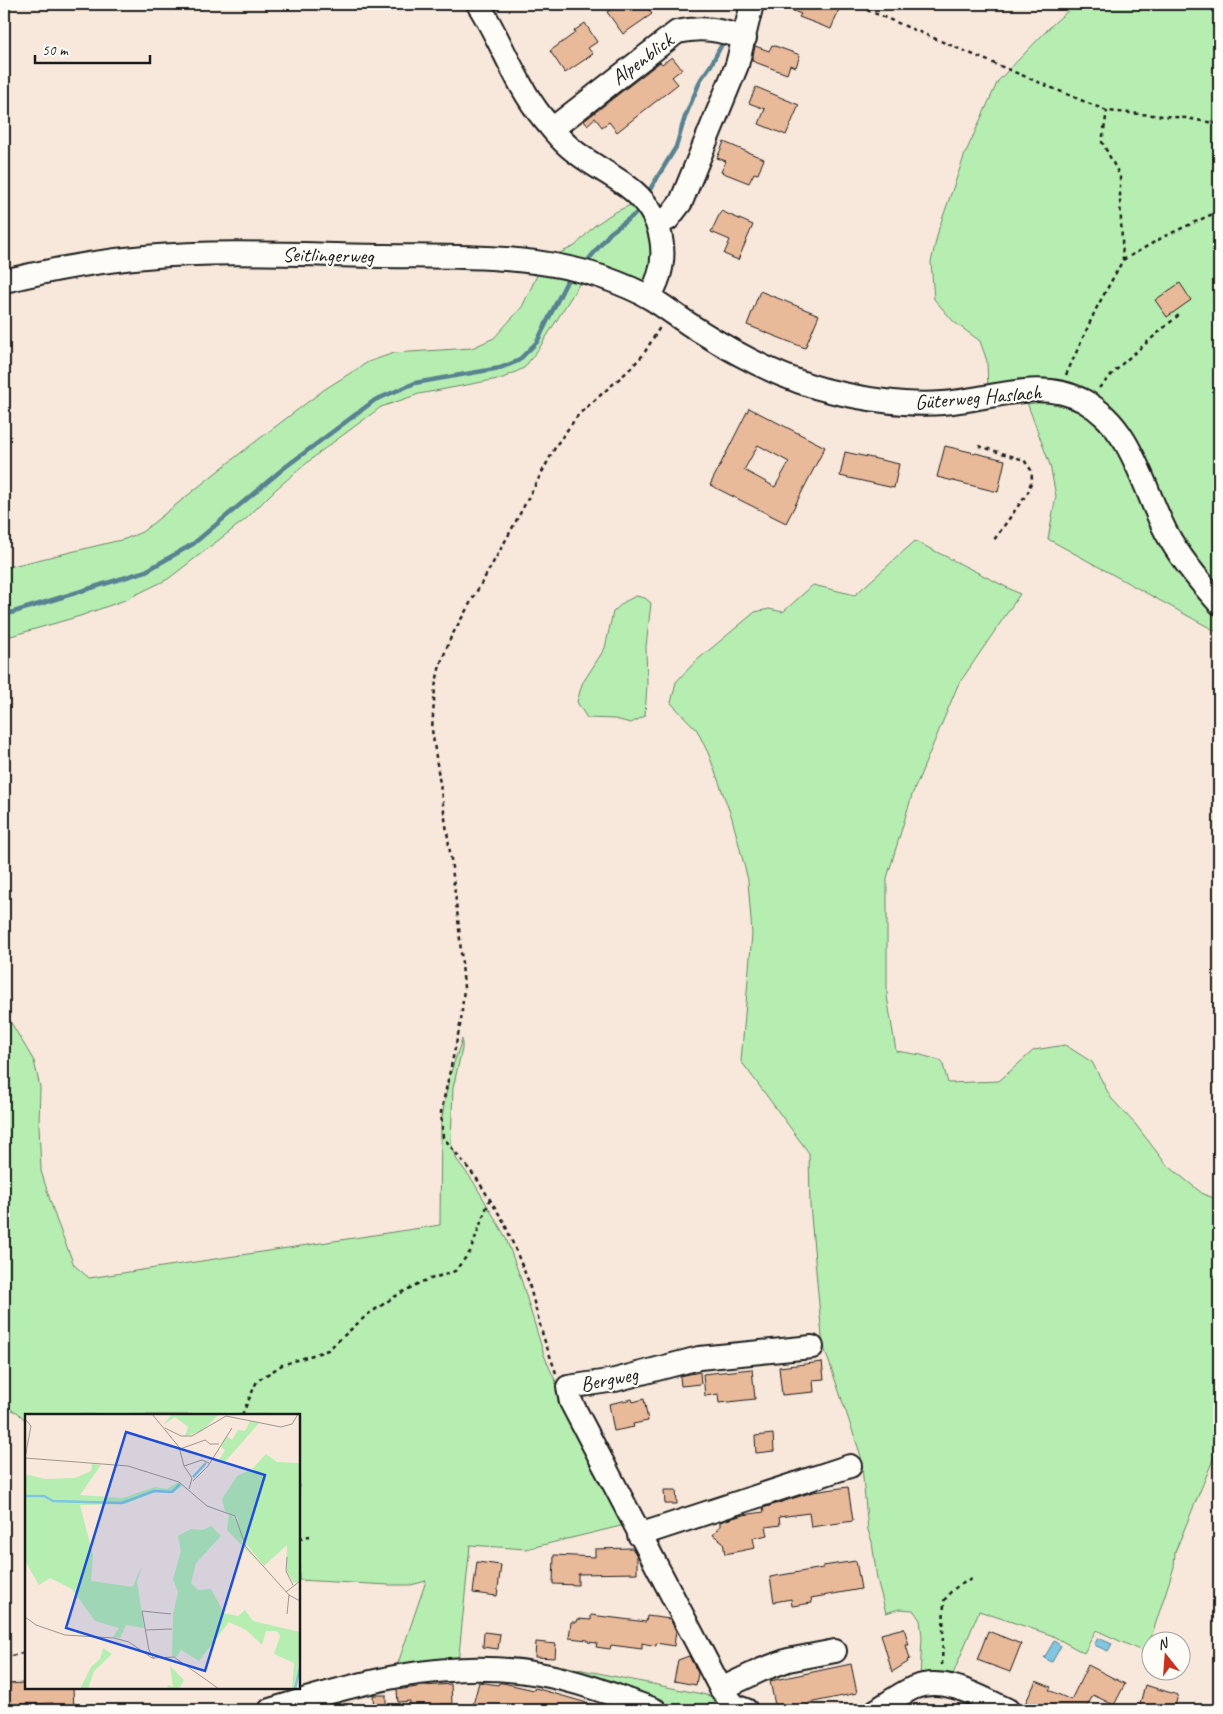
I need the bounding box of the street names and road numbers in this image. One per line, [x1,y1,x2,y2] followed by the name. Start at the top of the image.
[606,26,680,91] street label: Alpenblick
[282,241,375,269] street label: Seitlingerweg
[914,378,1044,415] street label: Güterweg Haslach
[578,1360,641,1397] street label: Bergweg

